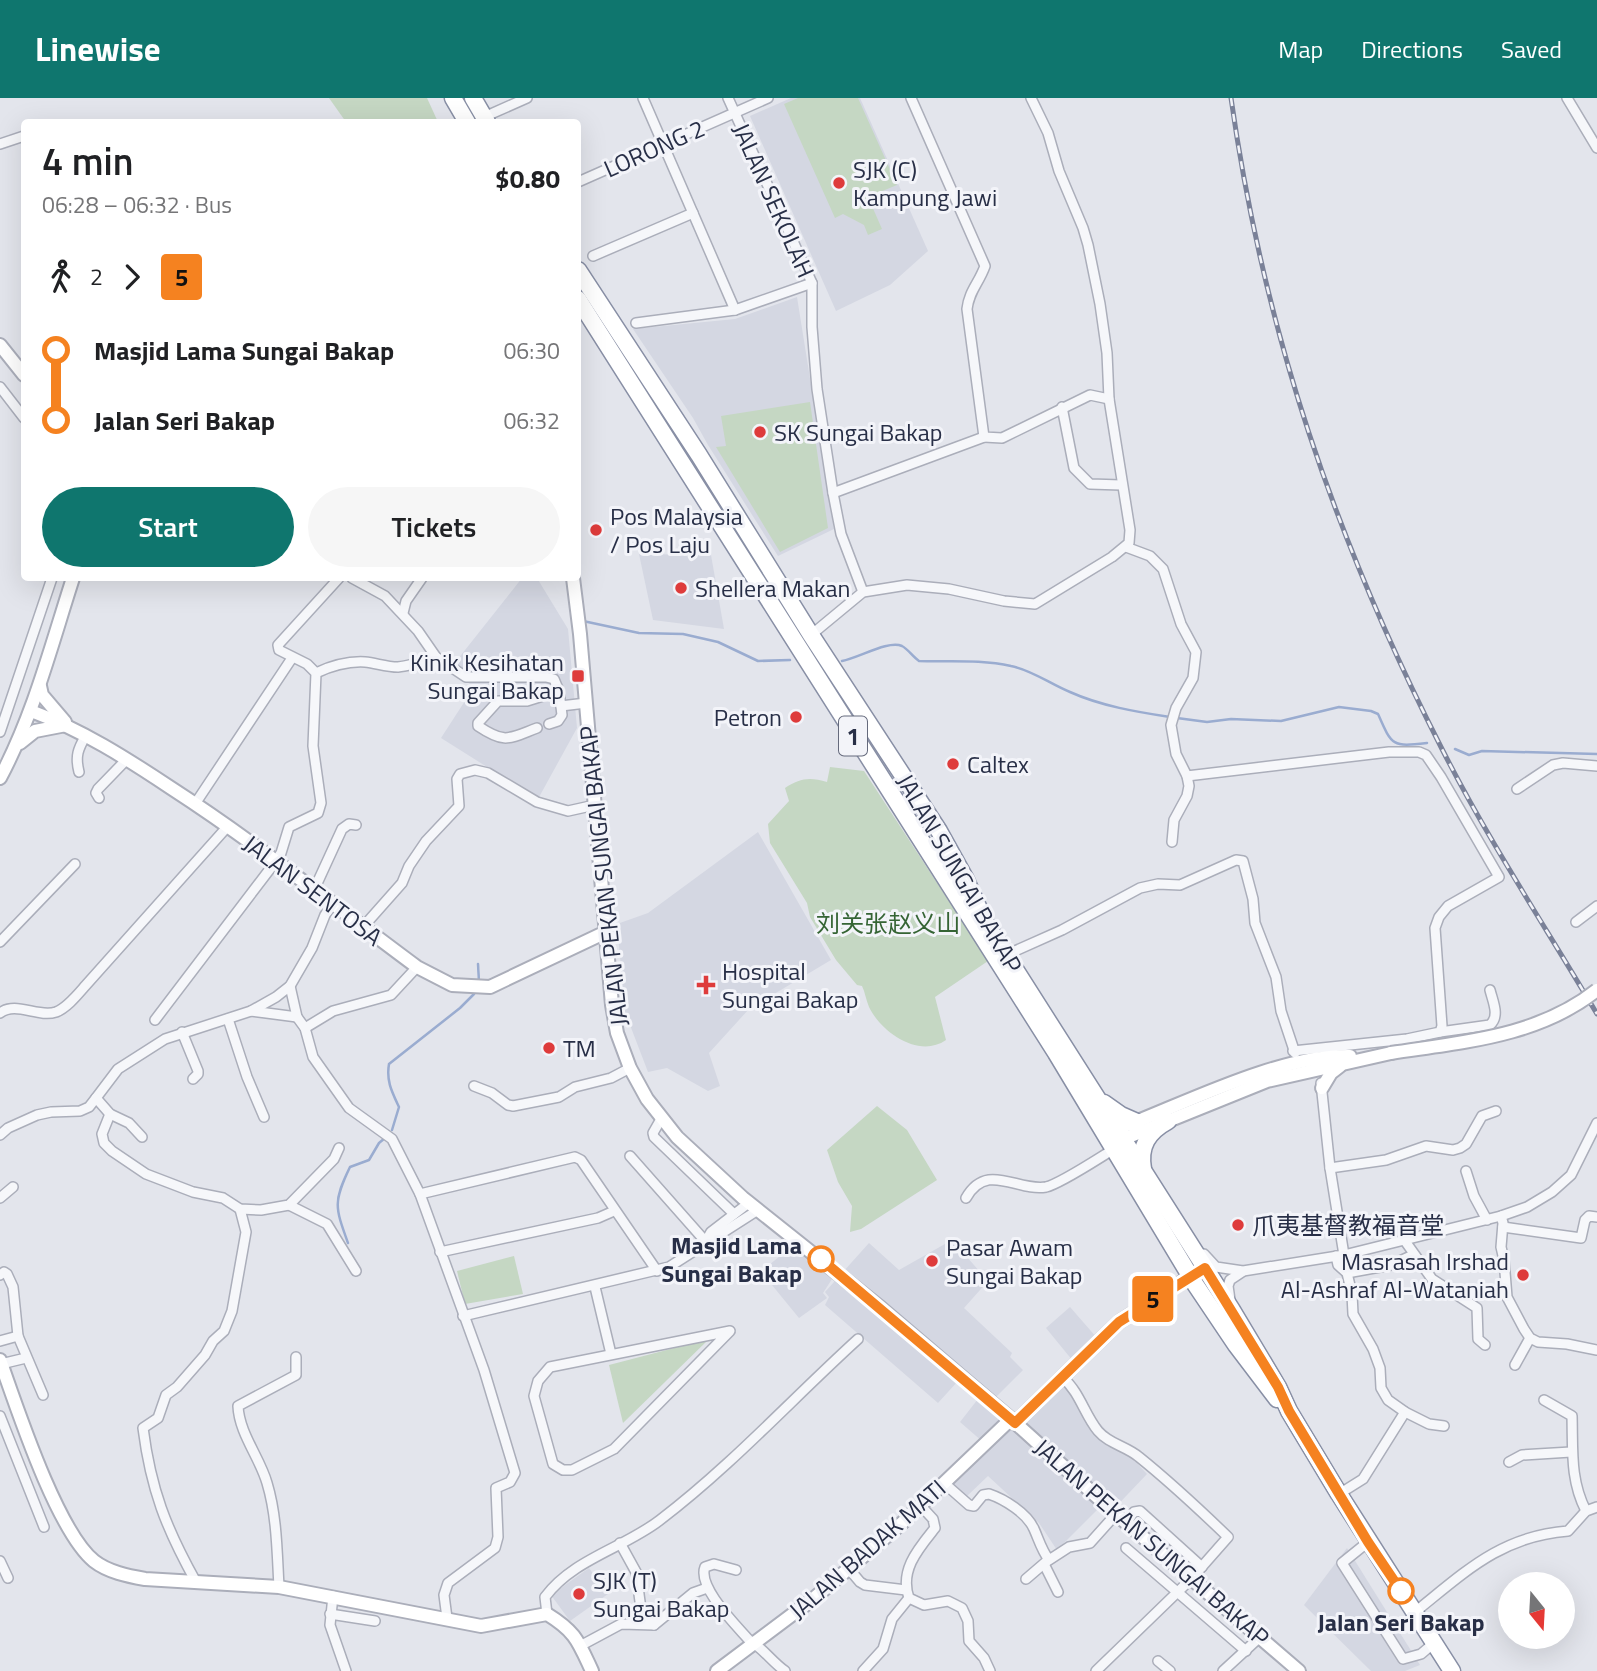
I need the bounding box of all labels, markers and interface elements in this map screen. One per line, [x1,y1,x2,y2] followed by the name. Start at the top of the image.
[35,24,161,74] text: Linewise
[1278,31,1323,67] text: Map
[1361,31,1463,67] text: Directions
[1501,31,1562,67] text: Saved
[598,110,710,186] street label: LORONG 2
[724,117,824,283] street label: JALAN SEKOLAH
[42,132,133,190] text: 4 min
[853,151,997,215] place label: SJK (C) Kampung Jawi
[495,159,560,198] text: $0.80
[831,175,847,191] marker: SJK (C) Kampung Jawi
[42,187,232,222] text: 06:28 – 06:32 · Bus
[42,258,80,296] icon: walk
[113,258,151,296] icon: forward
[90,259,103,294] text: 2
[175,259,188,295] text: 5
[94,331,394,370] text: Masjid Lama Sungai Bakap
[503,333,560,368] text: 06:30
[94,401,275,440] text: Jalan Seri Bakap
[503,403,560,438] text: 06:32
[774,414,942,450] place label: SK Sungai Bakap
[752,424,768,440] marker: SK Sungai Bakap
[42,487,294,567] button: Start
[308,487,560,567] button: Tickets
[610,498,743,562] place label: Pos Malaysia / Pos Laju
[588,522,604,538] marker: Pos Malaysia / Pos Laju
[695,570,850,606] place label: Shellera Makan
[673,580,689,596] marker: Shellera Makan
[410,644,564,708] place label: Kinik Kesihatan Sungai Bakap
[570,668,586,684] marker: Kinik Kesihatan Sungai Bakap
[714,699,782,735] place label: Petron
[788,709,804,725] marker: Petron
[839,716,867,756] road number: 1
[569,724,637,1028] street label: JALAN PEKAN SUNGAI BAKAP
[967,746,1029,782] place label: Caltex
[945,756,961,772] marker: Caltex
[888,767,1032,979] street label: JALAN SUNGAI BAKAP
[236,826,390,954] street label: JALAN SENTOSA
[816,905,960,941] park label: 刘关张赵义山
[722,953,858,1017] place label: Hospital Sungai Bakap
[696,975,716,995] marker: Hospital Sungai Bakap
[563,1030,596,1066] place label: TM
[541,1040,557,1056] marker: TM
[1252,1207,1444,1243] place label: 爪夷基督教福音堂
[1230,1217,1246,1233] marker: 爪夷基督教福音堂
[661,1227,802,1291] place label: Masjid Lama Sungai Bakap
[946,1229,1082,1293] place label: Pasar Awam Sungai Bakap
[1281,1243,1509,1307] place label: Masrasah Irshad Al-Ashraf Al-Wataniah
[808,1246,834,1272] marker: Masjid Lama Sungai Bakap
[924,1253,940,1269] marker: Pasar Awam Sungai Bakap
[1515,1267,1531,1283] marker: Masrasah Irshad Al-Ashraf Al-Wataniah
[1130,1276,1176,1322] line badge: 5
[1146,1281,1160,1317] text: 5
[1026,1430,1278,1654] street label: JALAN PEKAN SUNGAI BAKAP
[781,1471,953,1627] street label: JALAN BADAK MATI
[593,1562,729,1626] place label: SJK (T) Sungai Bakap
[1498,1572,1575,1648] north arrow
[1498,1572,1575,1649] map controls
[1388,1578,1414,1604] marker: Jalan Seri Bakap
[571,1586,587,1602] marker: SJK (T) Sungai Bakap
[1317,1604,1485,1640] place label: Jalan Seri Bakap

